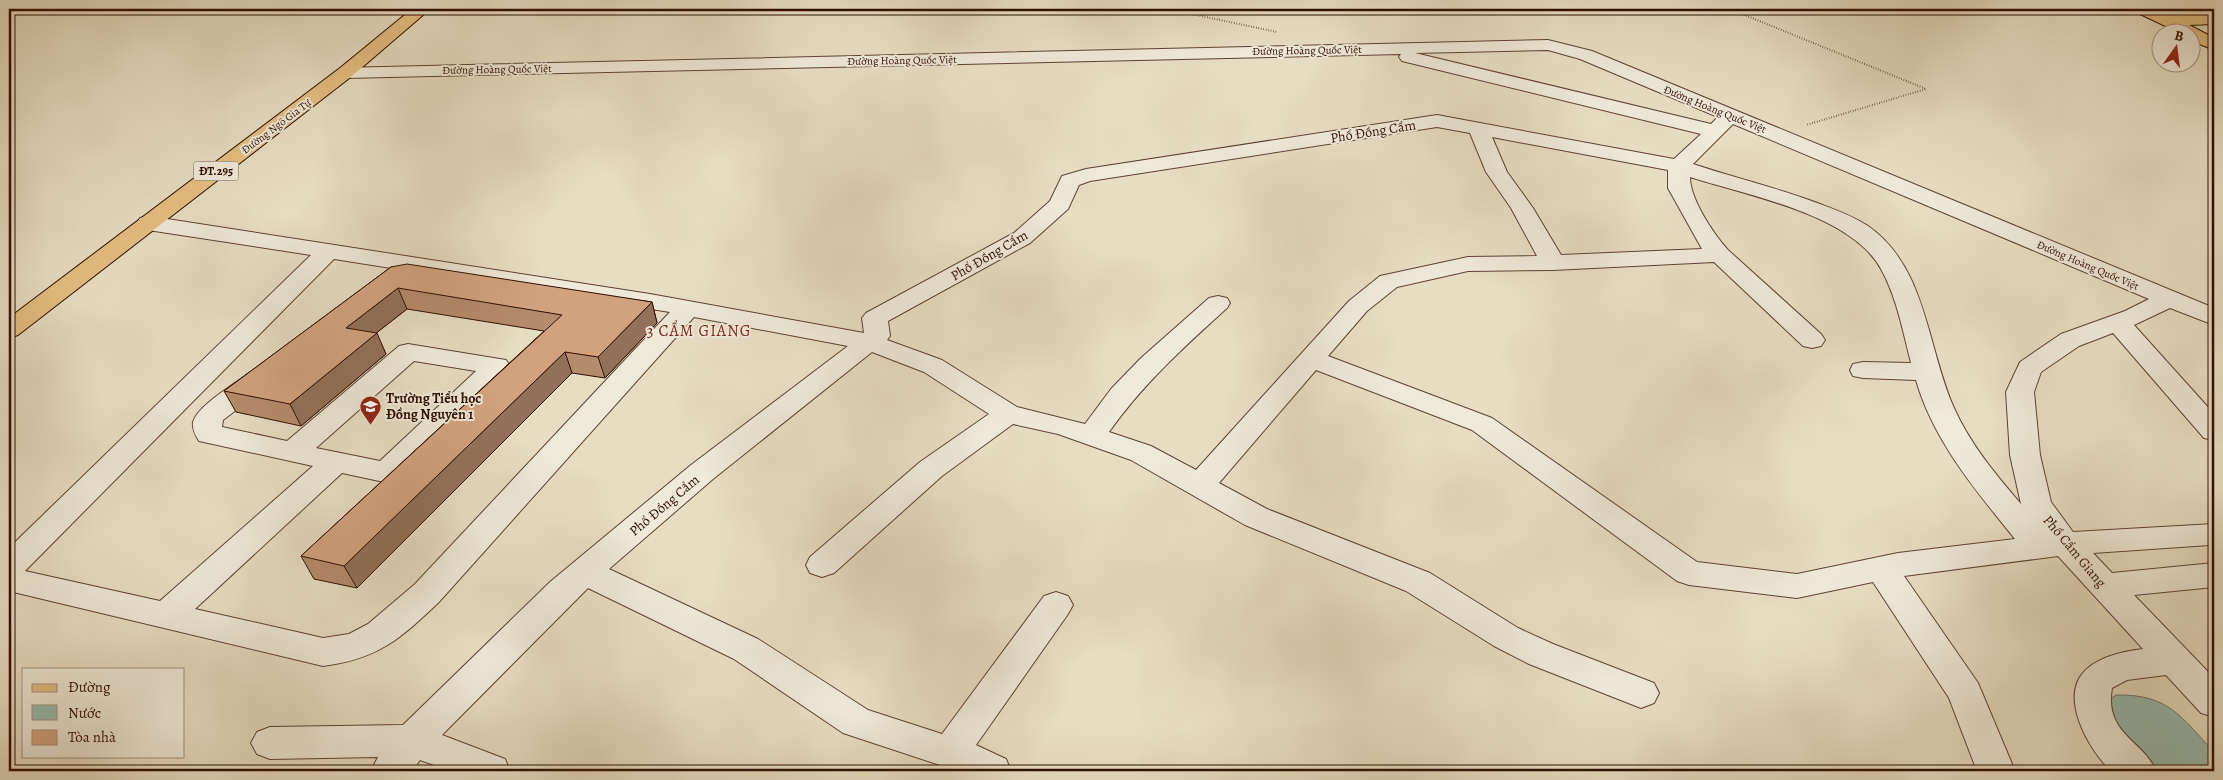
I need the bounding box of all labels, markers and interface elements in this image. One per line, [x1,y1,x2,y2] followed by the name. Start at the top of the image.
[2150,22,2200,72] north arrow
[2172,26,2186,46] text: B
[1252,42,1362,59] street label: Đường Hoàng Quốc Việt
[847,52,957,69] street label: Đường Hoàng Quốc Việt
[442,61,552,78] street label: Đường Hoàng Quốc Việt
[1661,82,1769,137] street label: Đường Hoàng Quốc Việt
[238,95,314,157] street label: Đường Ngô Gia Tự
[1329,115,1418,148] street label: Phố Đồng Cẩm
[194,162,238,180] road number: ĐT.295
[947,225,1032,285] street label: Phố Đồng Cẩm
[2034,237,2142,294] street label: Đường Hoàng Quốc Việt
[647,320,751,342] district label: 3 CẨM GIANG
[386,389,481,424] place label: Trường Tiểu học Đồng Nguyên 1
[358,394,382,425] school or university icon: Trường Tiểu học Đồng Nguyên 1
[625,470,704,540] street label: Phố Đồng Cẩm
[2039,511,2110,591] street label: Phố Cẩm Giang
[22,668,185,758] legend
[68,677,111,697] text: Đường
[68,703,101,723] text: Nước
[68,727,116,747] text: Tòa nhà

